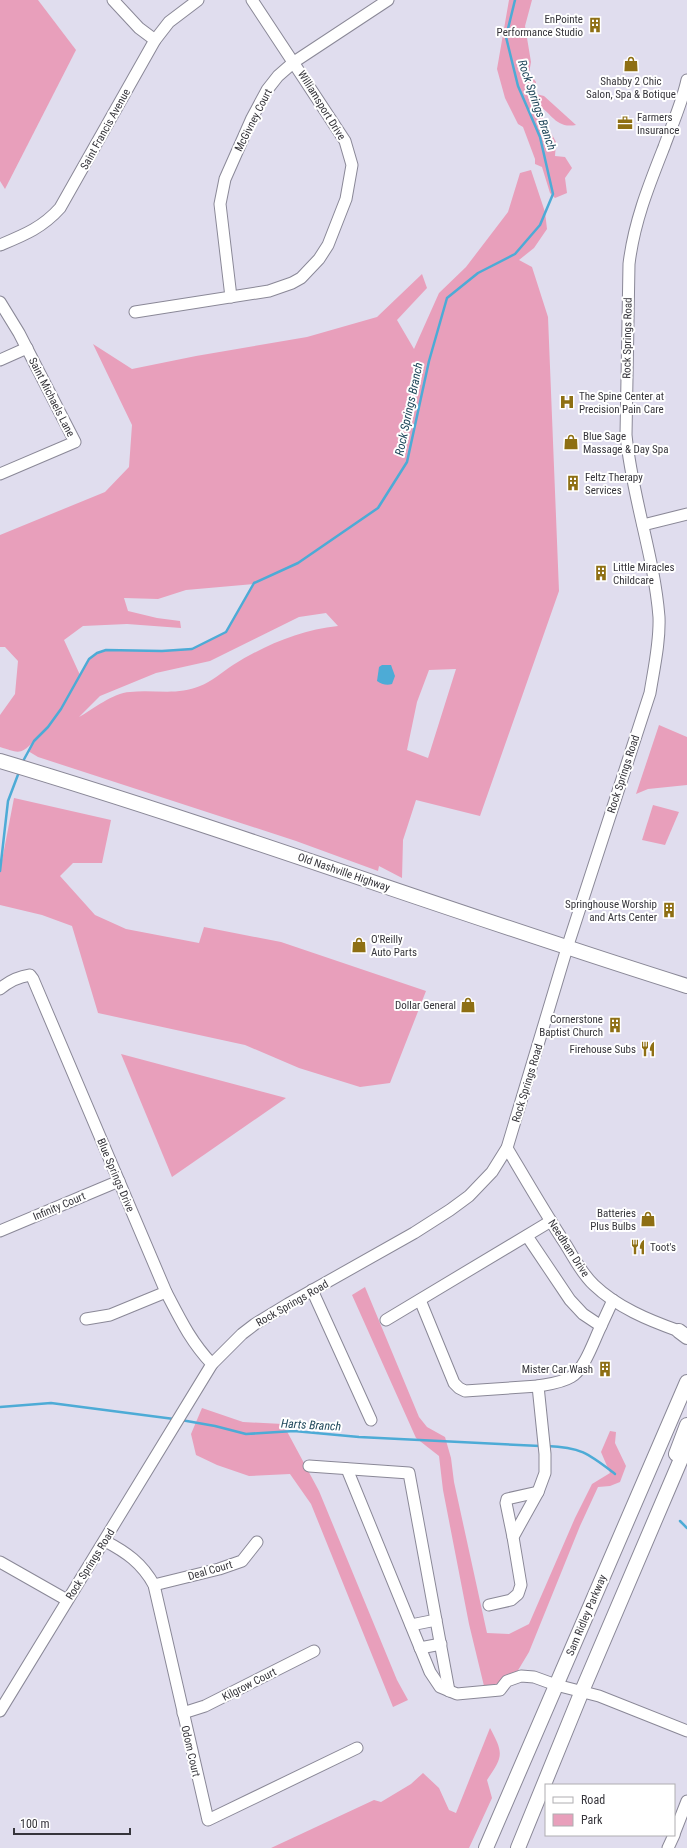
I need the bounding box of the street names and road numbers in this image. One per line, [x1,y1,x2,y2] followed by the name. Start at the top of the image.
[295,68,348,142] street label: Williamsport Drive
[78,87,133,172] street label: Saint Francis Avenue
[232,87,275,154] street label: McGivney Court
[620,297,635,379] street label: Rock Springs Road
[26,355,77,439] street label: Saint Michaels Lane
[605,733,642,815] street label: Rock Springs Road
[296,851,392,894] street label: Old Nashville Highway
[509,1042,546,1124] street label: Rock Springs Road
[94,1136,137,1214] street label: Blue Springs Drive
[31,1190,87,1223] street label: Infinity Court
[545,1217,592,1279] street label: Needham Drive
[254,1277,331,1329] street label: Rock Springs Road
[63,1526,117,1602] street label: Rock Springs Road
[186,1558,234,1583] street label: Deal Court
[564,1572,610,1658] street label: Sam Ridley Parkway
[220,1665,278,1704] street label: Kilgrow Court
[178,1724,203,1778] street label: Odom Court

